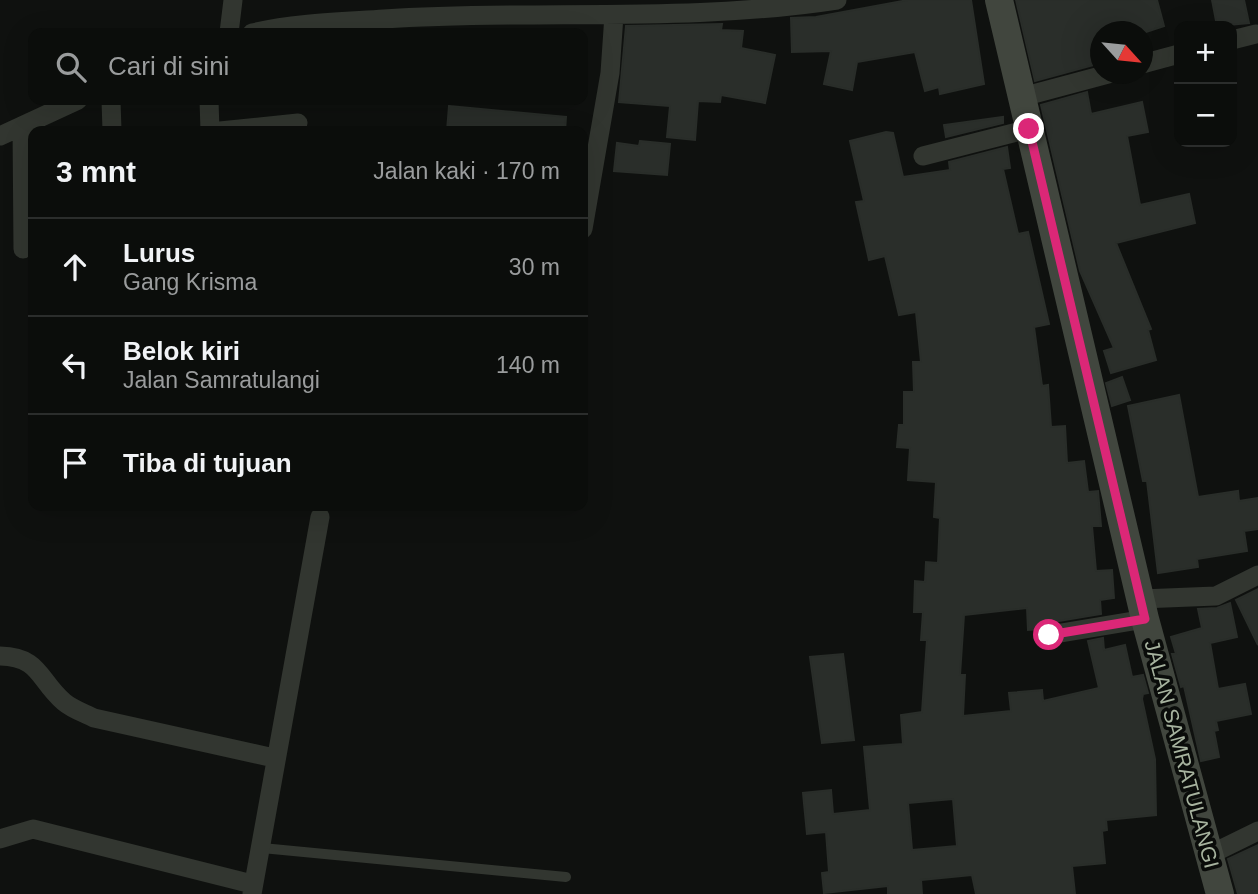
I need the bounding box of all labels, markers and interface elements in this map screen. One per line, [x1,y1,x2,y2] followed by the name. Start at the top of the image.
[1090,21,1153,84] north arrow
[1174,21,1237,147] map controls
[1174,21,1237,84] button: +
[28,28,588,105] search box
[52,48,90,86] icon: search
[108,51,229,81] text: Cari di sini
[1174,84,1237,147] button: −
[1013,113,1044,144] route end
[56,155,136,188] text: 3 mnt
[373,158,560,184] text: Jalan kaki · 170 m
[123,238,195,268] text: Lurus
[56,248,94,286] icon: ahead
[509,254,560,280] text: 30 m
[123,269,257,295] text: Gang Krisma
[123,336,240,366] text: Belok kiri
[56,346,94,384] icon: left
[496,352,560,378] text: 140 m
[123,367,320,393] text: Jalan Samratulangi
[56,444,94,482] icon: arrive
[123,448,292,478] text: Tiba di tujuan
[1033,619,1064,650] route start
[1140,637,1224,871] street label: JALAN SAMRATULANGI

